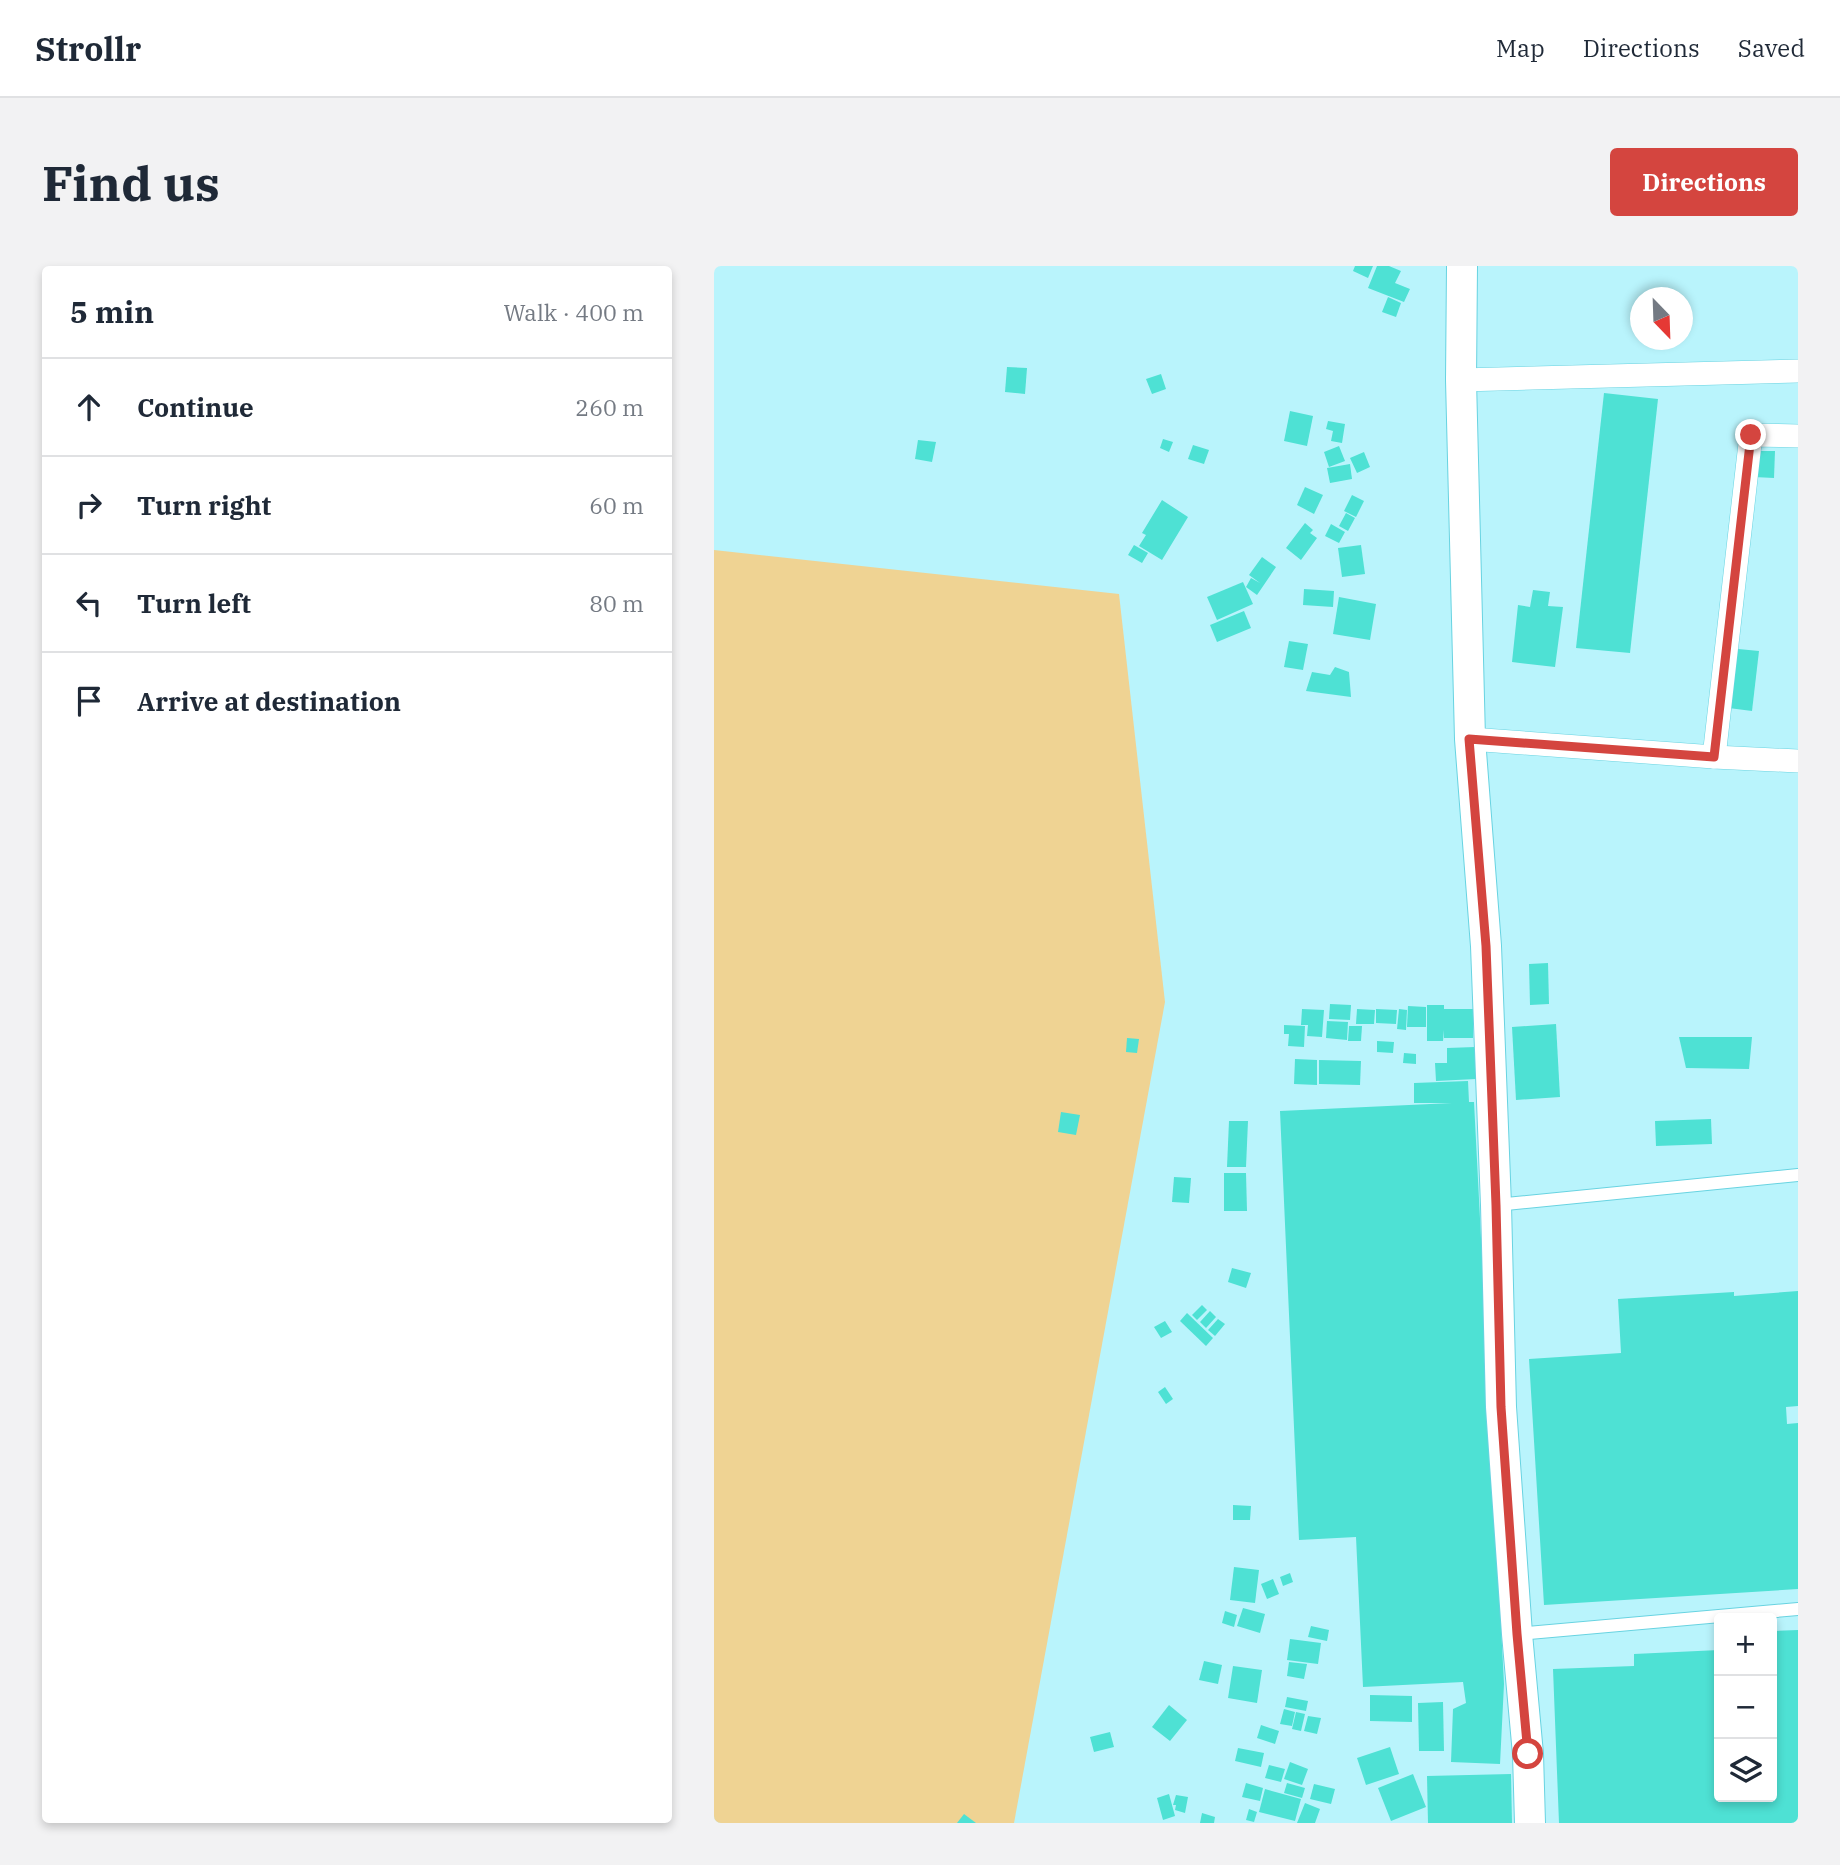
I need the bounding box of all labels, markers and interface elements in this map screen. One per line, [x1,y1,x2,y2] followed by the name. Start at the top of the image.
[35,27,141,70] text: Strollr
[1496,32,1545,64] text: Map
[1583,32,1700,64] text: Directions
[1738,32,1805,64] text: Saved
[1610,148,1798,216] button: Directions
[42,151,220,214] text: Find us
[1630,287,1693,350] north arrow
[70,292,154,331] text: 5 min
[503,297,644,327] text: Walk · 400 m
[70,388,108,426] icon: ahead
[137,390,254,424] text: Continue
[575,392,644,422] text: 260 m
[1735,419,1766,450] route end
[70,486,108,524] icon: right
[137,488,271,522] text: Turn right
[589,490,644,520] text: 60 m
[70,584,108,622] icon: left
[137,586,251,620] text: Turn left
[589,588,644,618] text: 80 m
[70,682,108,720] icon: arrive
[137,684,401,718] text: Arrive at destination
[1714,1613,1777,1802] map controls
[1714,1613,1777,1676] button: +
[1714,1676,1777,1739] button: −
[1512,1738,1543,1769] route start
[1714,1739,1777,1802] button: layers

